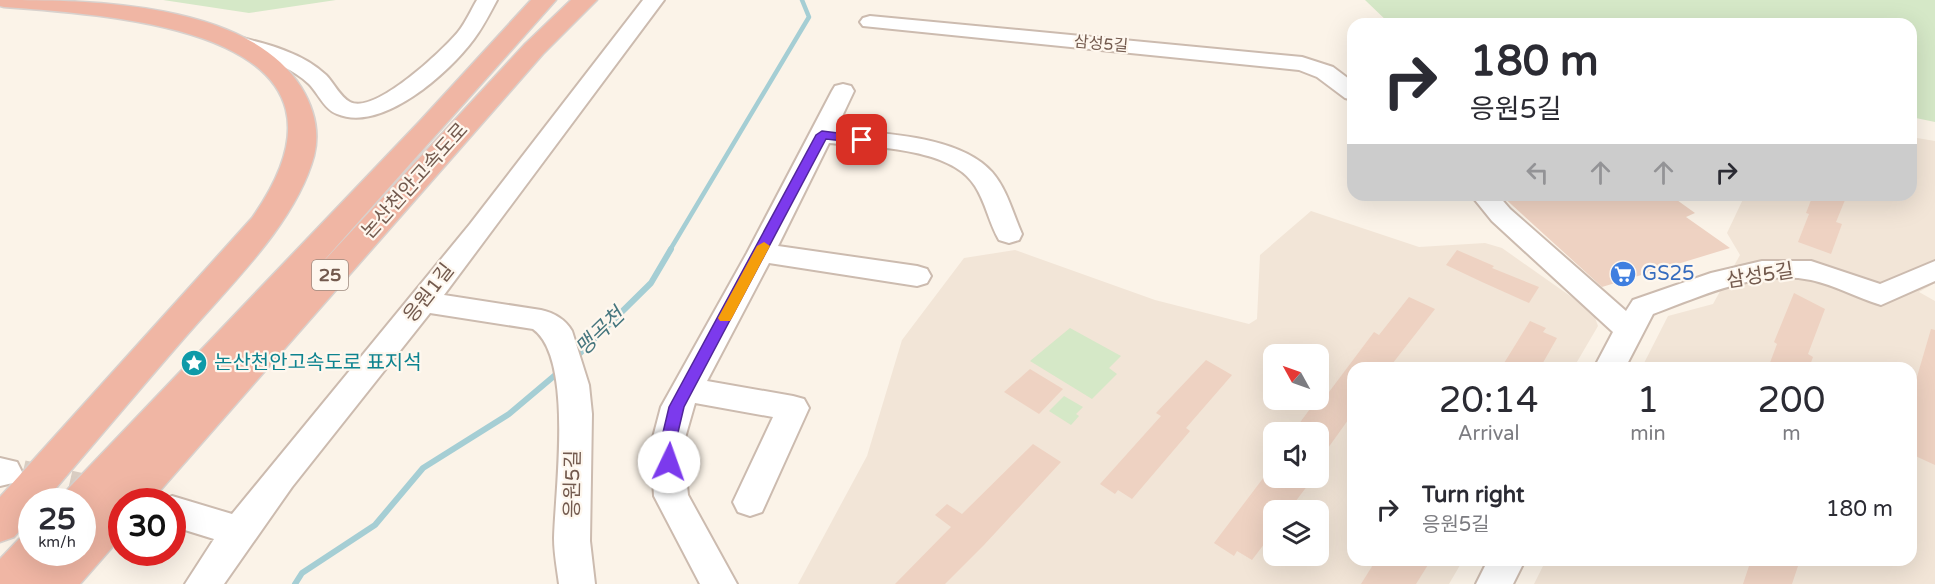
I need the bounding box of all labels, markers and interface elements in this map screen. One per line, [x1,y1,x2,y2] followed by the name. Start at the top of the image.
[1073,32,1129,56] street label: 삼성5길
[1470,36,1599,87] text: 180 m
[1371,42,1449,120] icon: right
[1470,93,1561,126] text: 응원5길
[836,114,887,165] pin
[357,118,473,244] street label: 논산천안고속도로
[845,123,878,156] icon: arrive
[1521,156,1554,189] icon: left
[1584,156,1617,189] icon: ahead
[1647,156,1680,189] icon: ahead
[1710,156,1743,189] icon: right
[399,259,459,327] street label: 응원1길
[1608,259,1638,289] supermarket icon: GS25
[1725,259,1795,293] street label: 삼성5길
[312,260,348,290] road number: 25
[1642,262,1695,286] place label: GS25
[570,301,631,361] water label: 맹곡천
[1263,344,1329,410] north arrow
[1263,344,1329,566] map controls
[179,348,209,378] place icon: 논산천안고속도로 표지석
[214,351,422,375] place label: 논산천안고속도로 표지석
[1439,379,1539,422] text: 20:14
[1637,379,1659,422] text: 1
[1757,379,1825,422] text: 200
[1263,422,1329,488] button: sound
[1458,422,1520,446] text: Arrival
[1630,422,1666,446] text: min
[1782,422,1801,446] text: m
[637,430,701,494] position arrow
[560,450,586,518] street label: 응원5길
[1422,482,1524,508] text: Turn right
[108,488,186,566] speed limit sign: 30
[1371,493,1404,526] icon: right
[1826,496,1893,522] text: 180 m
[1263,500,1329,566] button: layers
[38,501,76,538] text: 25
[1422,513,1490,537] text: 응원5길
[38,533,76,551] text: km/h

